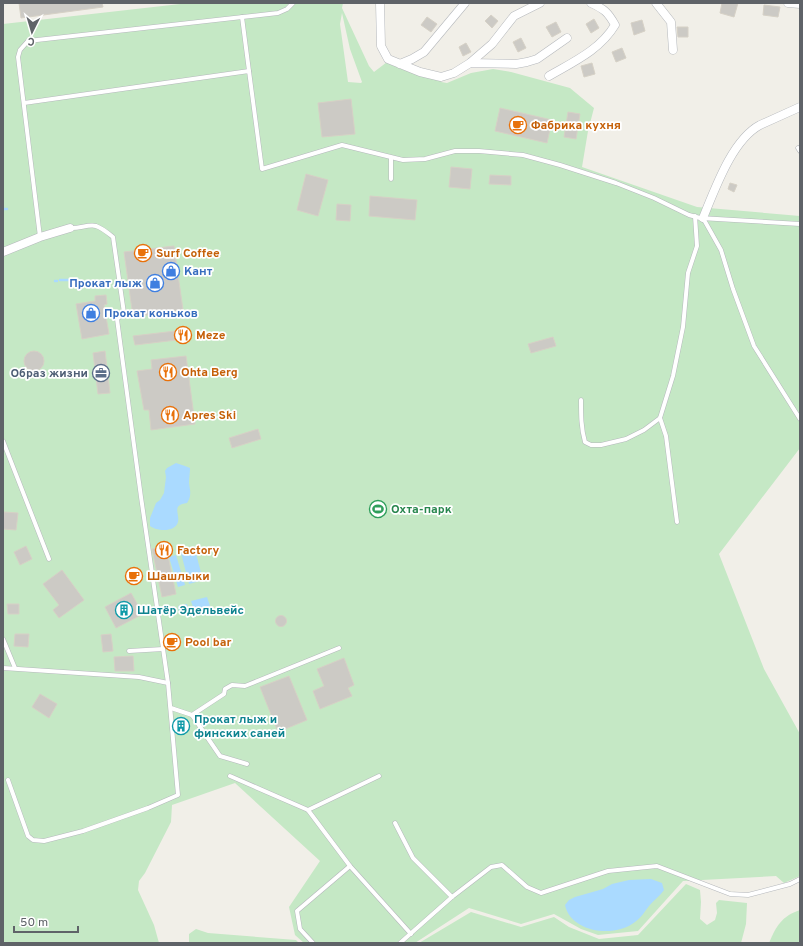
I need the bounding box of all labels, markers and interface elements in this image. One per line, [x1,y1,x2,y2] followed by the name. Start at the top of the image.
[12,12,52,52] north arrow
[27,34,35,48] text: С
[508,115,528,135] cafe icon: Фабрика кухня
[531,118,621,134] place label: Фабрика кухня
[133,243,153,263] cafe icon: Surf Coffee
[156,246,220,262] place label: Surf Coffee
[161,261,181,281] shop icon: Кант
[184,264,213,280] place label: Кант
[145,273,165,293] shop icon: Прокат лыж
[69,276,142,292] place label: Прокат лыж
[81,303,101,323] shop icon: Прокат коньков
[104,306,198,322] place label: Прокат коньков
[173,325,193,345] restaurant icon: Meze
[196,328,226,344] place label: Meze
[158,362,178,382] restaurant icon: Ohta Berg
[91,363,111,383] office icon: Образ жизни
[181,365,238,381] place label: Ohta Berg
[10,366,88,382] place label: Образ жизни
[160,405,180,425] restaurant icon: Apres Ski
[183,408,236,424] place label: Apres Ski
[368,499,388,519] sports icon: Охта-парк
[391,502,452,518] place label: Охта-парк
[154,540,174,560] restaurant icon: Factory
[177,543,219,559] place label: Factory
[124,566,144,586] cafe icon: Шашлыки
[147,569,210,585] place label: Шашлыки
[114,600,134,620] building icon: Шатёр Эдельвейс
[137,603,244,619] place label: Шатёр Эдельвейс
[162,632,182,652] cafe icon: Pool bar
[185,635,231,651] place label: Pool bar
[194,712,285,742] place label: Прокат лыж и финских саней
[171,716,191,736] building icon: Прокат лыж и финских саней
[14,908,78,934] scale bar
[20,915,48,931] text: 50 m

